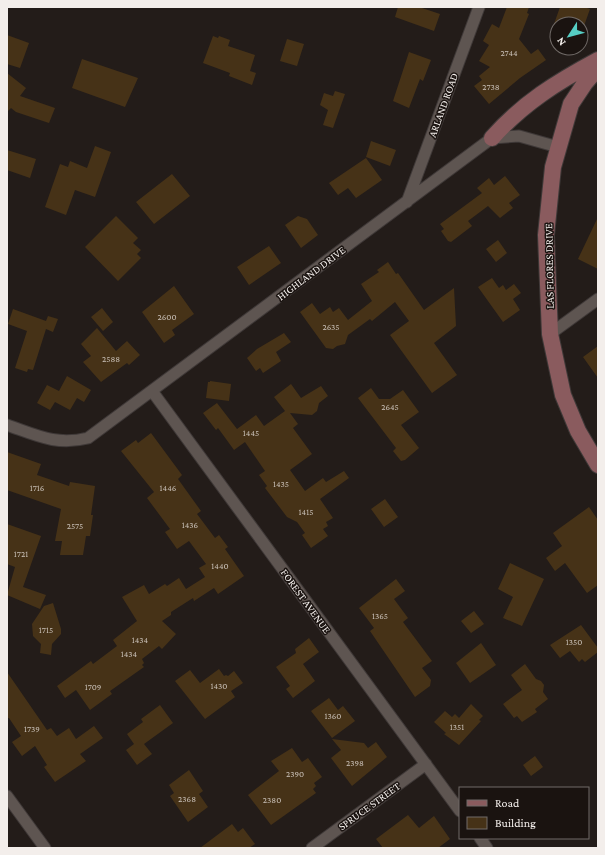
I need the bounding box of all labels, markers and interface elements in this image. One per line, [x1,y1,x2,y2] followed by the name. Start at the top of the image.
[549,16,589,56] north arrow
[554,35,568,48] text: N
[500,48,518,58] house number: 2744
[426,71,460,139] street label: ARLAND ROAD
[482,82,500,92] house number: 2738
[542,223,556,309] street label: LAS FLORES DRIVE
[275,243,347,302] street label: HIGHLAND DRIVE
[157,312,177,322] house number: 2600
[322,322,340,332] house number: 2635
[102,354,120,364] house number: 2588
[381,402,399,412] house number: 2645
[243,428,259,438] house number: 1445
[273,479,289,489] house number: 1435
[30,483,45,493] house number: 1716
[160,483,177,493] house number: 1446
[299,507,313,517] house number: 1415
[182,520,199,530] house number: 1436
[67,521,83,531] house number: 2575
[14,549,28,559] house number: 1721
[211,561,229,571] house number: 1440
[279,566,333,636] street label: FOREST AVENUE
[372,611,388,621] house number: 1365
[39,625,53,635] house number: 1715
[132,635,149,645] house number: 1434
[566,637,582,647] house number: 1350
[121,649,138,659] house number: 1434
[211,681,227,691] house number: 1430
[85,682,102,692] house number: 1709
[325,711,341,721] house number: 1360
[450,722,464,732] house number: 1351
[24,724,40,734] house number: 1739
[346,758,364,768] house number: 2398
[286,769,304,779] house number: 2390
[336,780,402,832] street label: SPRUCE STREET
[459,787,589,839] legend
[178,794,196,804] house number: 2368
[263,795,281,805] house number: 2380
[495,796,520,810] text: Road
[495,816,536,830] text: Building

